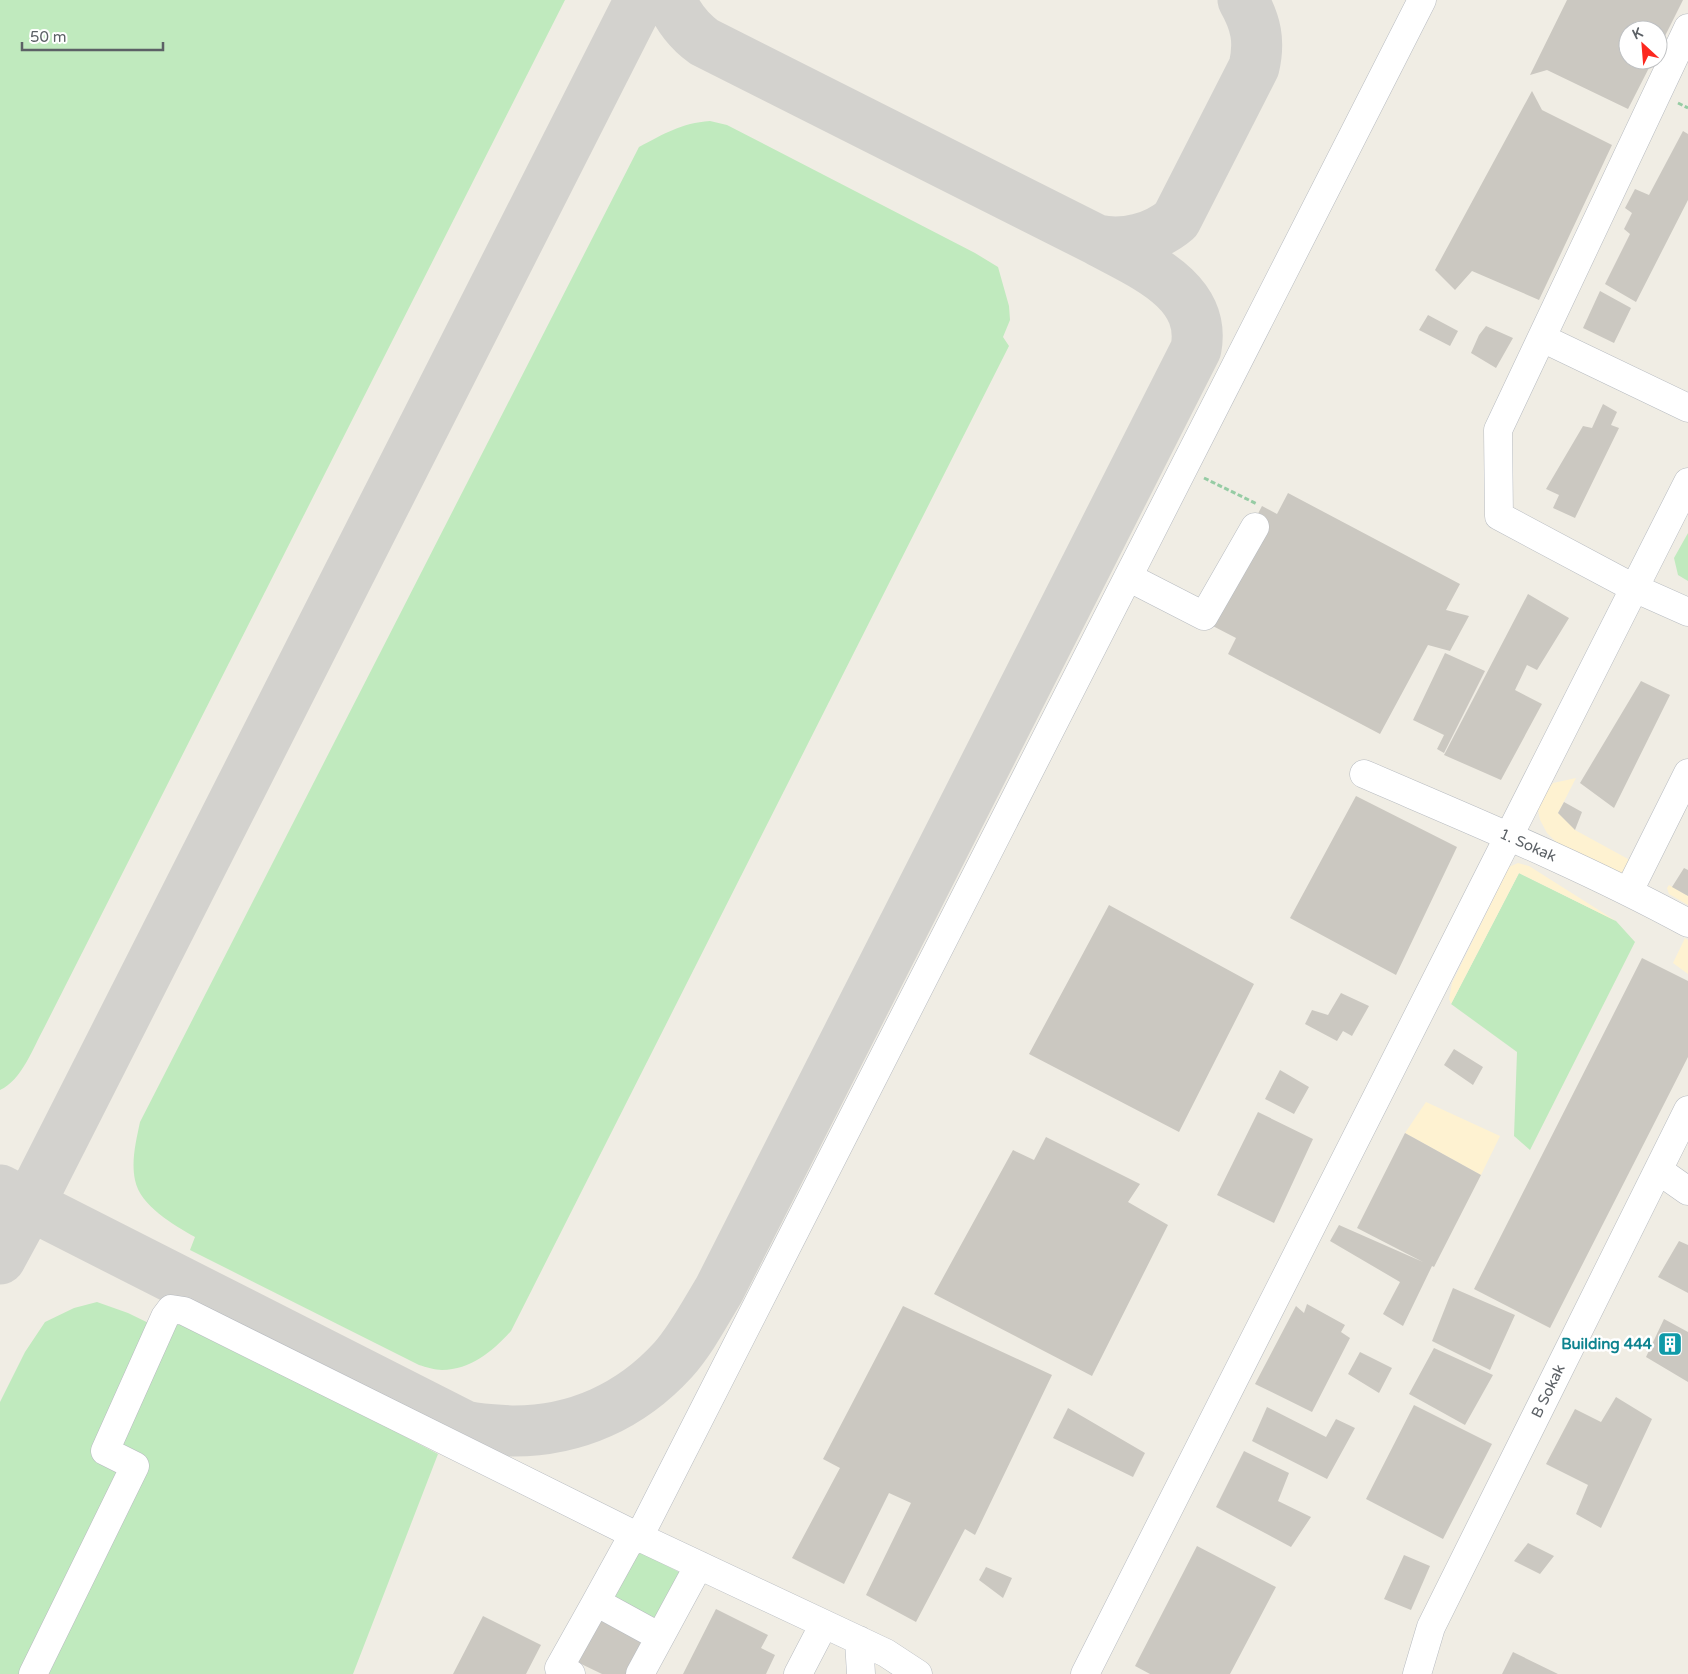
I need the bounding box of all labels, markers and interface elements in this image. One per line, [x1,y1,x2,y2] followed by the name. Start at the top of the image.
[22,20,164,52] scale bar
[1618,20,1668,70] north arrow
[1630,24,1646,43] text: K
[30,28,67,46] text: 50 m
[1497,825,1559,865] street label: 1. Sokak
[1657,1331,1683,1357] building icon: Building 444
[1561,1335,1653,1354] place label: Building 444
[1527,1361,1569,1421] street label: B Sokak

